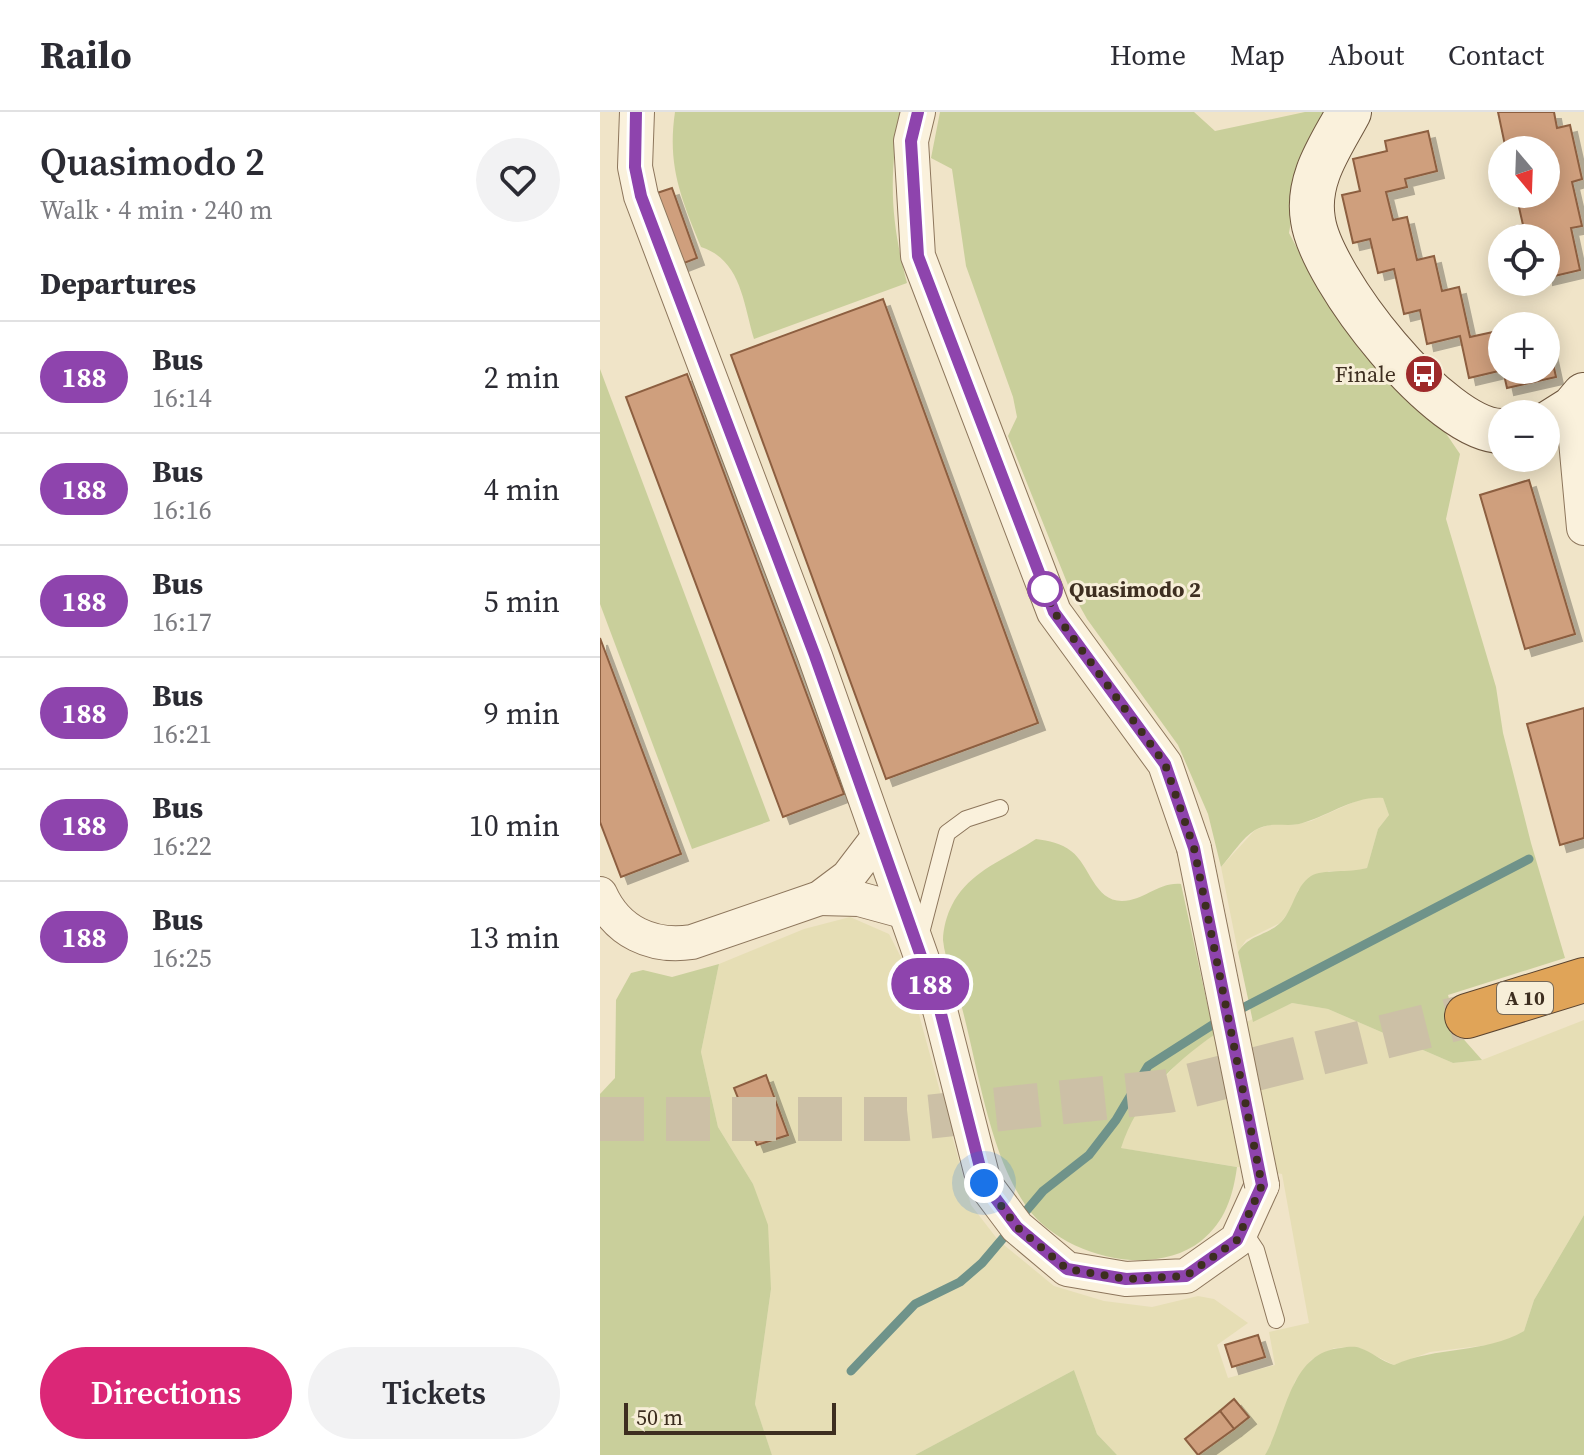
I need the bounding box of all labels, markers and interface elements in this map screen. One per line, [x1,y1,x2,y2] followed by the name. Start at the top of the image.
[40,29,132,81] text: Railo
[1110,36,1186,74] text: Home
[1230,36,1285,74] text: Map
[1329,36,1404,74] text: About
[1448,36,1544,74] text: Contact
[40,136,265,188] text: Quasimodo 2
[1488,136,1560,208] north arrow
[1488,136,1560,472] map controls
[476,138,560,222] button: heart
[40,192,273,228] text: Walk · 4 min · 240 m
[1488,224,1560,296] button: locate
[40,263,196,304] text: Departures
[1488,312,1560,384] button: +
[152,339,203,380] text: Bus
[1403,353,1445,395] bus stop icon: Finale
[484,357,560,398] text: 2 min
[61,358,107,396] text: 188
[1335,359,1396,389] place label: Finale
[152,380,212,416] text: 16:14
[1488,400,1560,472] button: −
[152,451,203,492] text: Bus
[484,469,560,510] text: 4 min
[61,470,107,508] text: 188
[152,492,212,528] text: 16:16
[152,563,203,604] text: Bus
[1028,572,1062,606] marker: Quasimodo 2
[1069,574,1201,604] place label: Quasimodo 2
[484,581,560,622] text: 5 min
[61,582,107,620] text: 188
[152,604,212,640] text: 16:17
[152,675,203,716] text: Bus
[484,693,560,734] text: 9 min
[61,694,107,732] text: 188
[152,716,212,752] text: 16:21
[152,787,203,828] text: Bus
[469,805,560,846] text: 10 min
[61,806,107,844] text: 188
[152,828,212,864] text: 16:22
[152,899,203,940] text: Bus
[469,917,560,958] text: 13 min
[61,918,107,956] text: 188
[152,940,212,976] text: 16:25
[884,958,976,1010] line badge: 188
[907,965,953,1003] text: 188
[1497,982,1553,1014] road number: A 10
[964,1163,1004,1203] your location
[40,1347,292,1439] button: Directions
[308,1347,560,1439] button: Tickets
[624,1399,836,1435] scale bar
[636,1402,683,1432] text: 50 m

